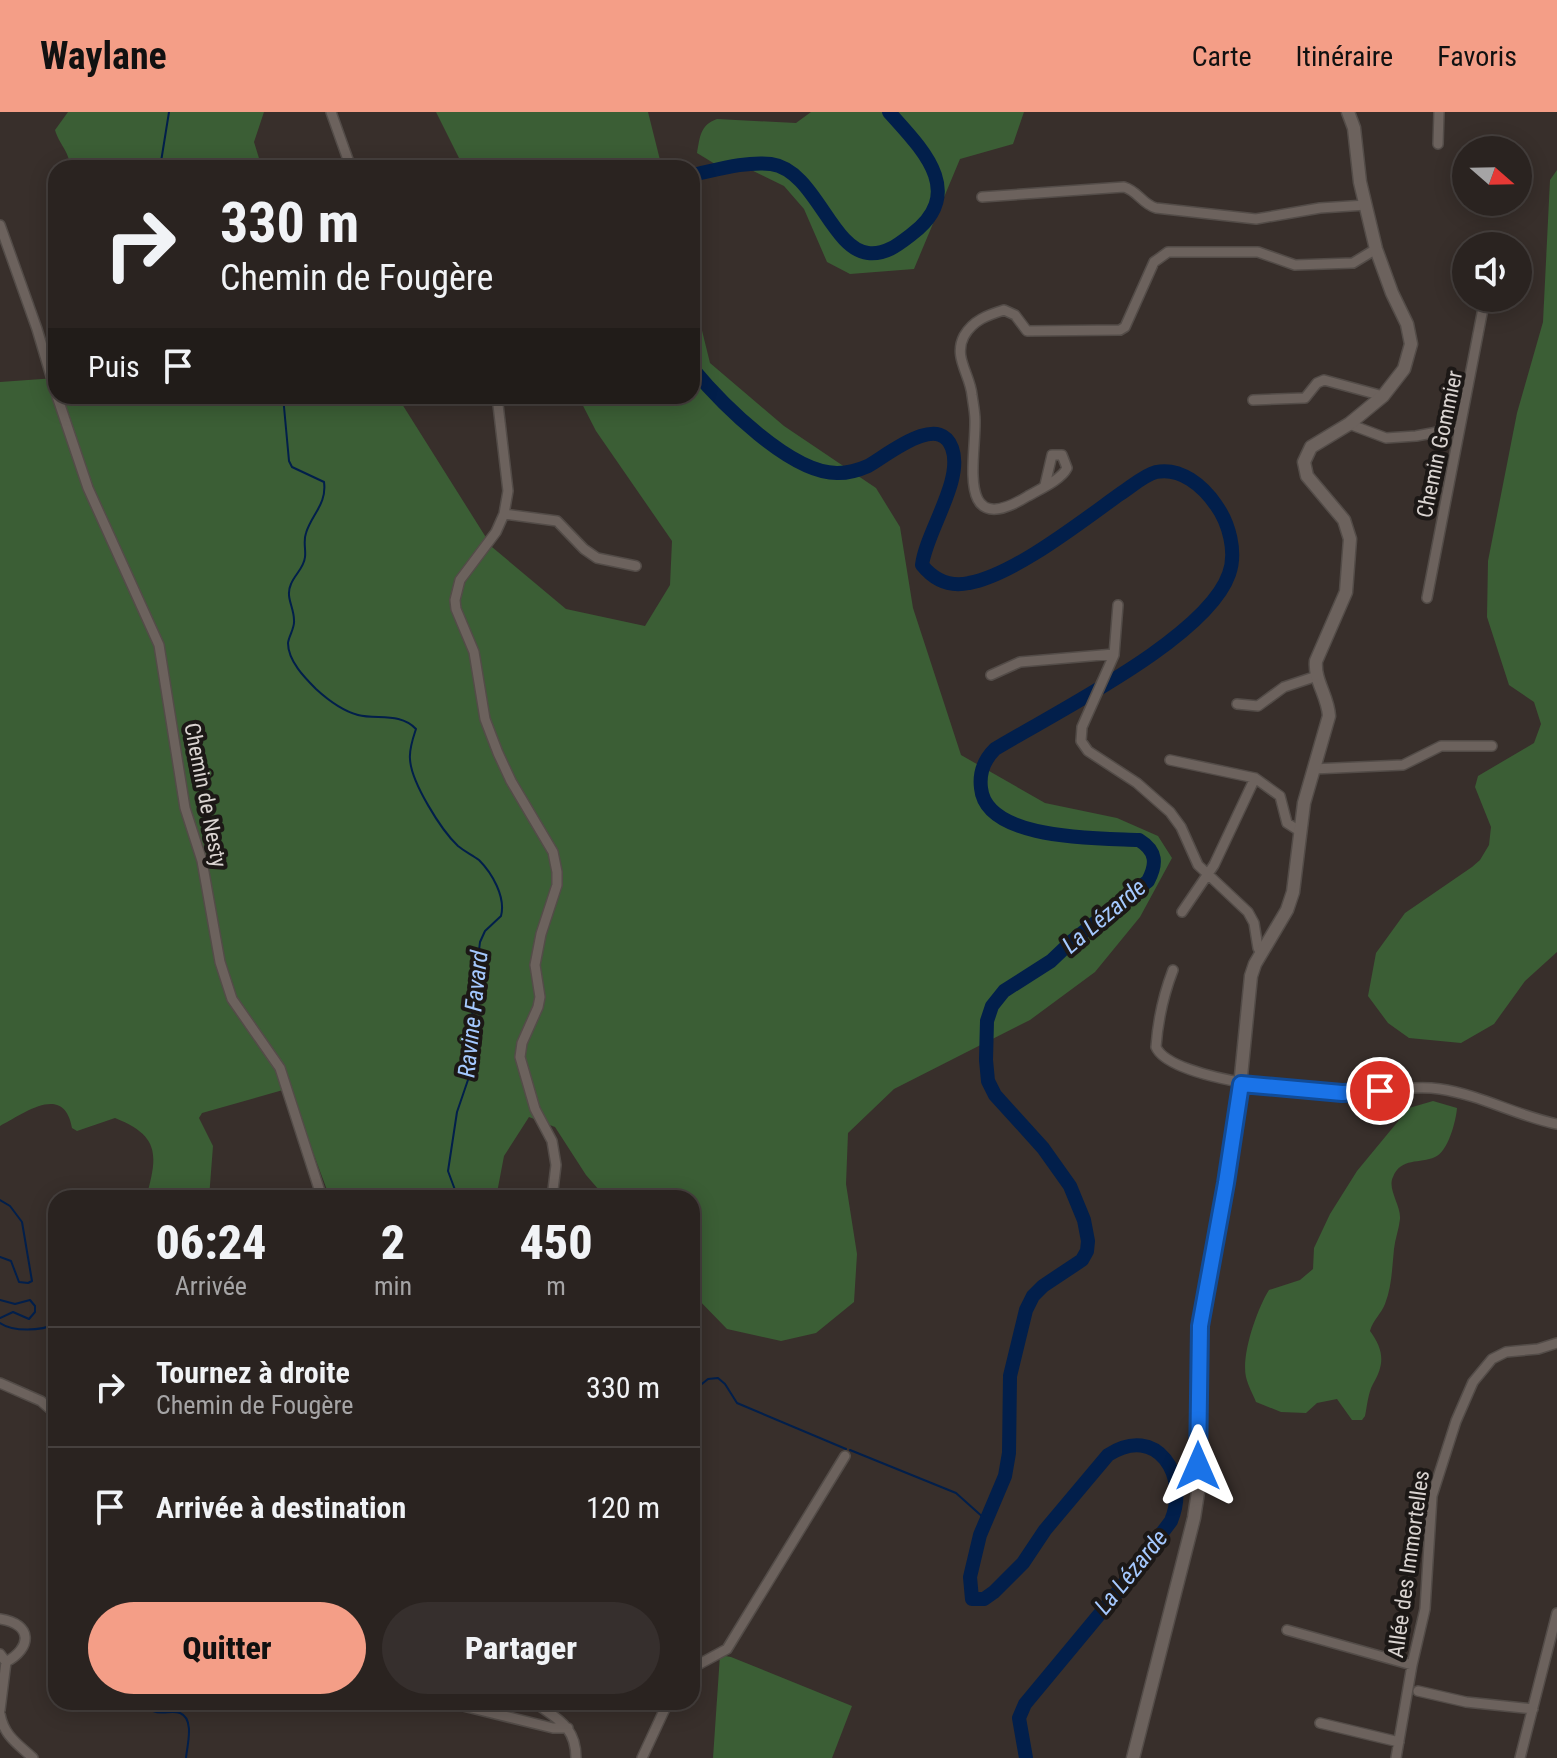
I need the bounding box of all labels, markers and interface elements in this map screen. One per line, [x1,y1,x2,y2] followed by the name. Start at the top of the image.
[40,34,167,78] text: Waylane
[1192,40,1252,73] text: Carte
[1296,40,1393,73] text: Itinéraire
[1437,40,1517,73] text: Favoris
[1452,136,1532,216] north arrow
[1452,136,1532,312] map controls
[220,190,359,256] text: 330 m
[88,192,192,296] icon: right
[1452,232,1532,312] button: sound
[220,257,493,299] text: Chemin de Fougère
[156,344,200,388] icon: arrive
[88,349,140,384] text: Puis
[1412,368,1467,520] street label: Chemin Gommier
[179,721,232,869] street label: Chemin de Nesty
[1057,873,1152,959] water label: La Lézarde
[452,949,494,1079] water label: Ravine Favard
[1346,1057,1414,1125] pin
[1358,1069,1402,1113] icon: arrive
[155,1214,267,1271] text: 06:24
[381,1214,405,1271] text: 2
[519,1214,593,1271] text: 450
[175,1271,247,1301] text: Arrivée
[374,1271,412,1301] text: min
[546,1271,566,1301] text: m
[156,1355,350,1390] text: Tournez à droite
[88,1365,132,1409] icon: right
[586,1370,660,1405] text: 330 m
[156,1390,353,1420] text: Chemin de Fougère
[1156,1424,1240,1508] position arrow
[1383,1469,1434,1659] street label: Allée des Immortelles
[88,1485,132,1529] icon: arrive
[156,1490,406,1525] text: Arrivée à destination
[586,1490,660,1525] text: 120 m
[1089,1524,1174,1620] water label: La Lézarde
[88,1602,366,1694] button: Quitter
[382,1602,660,1694] button: Partager

